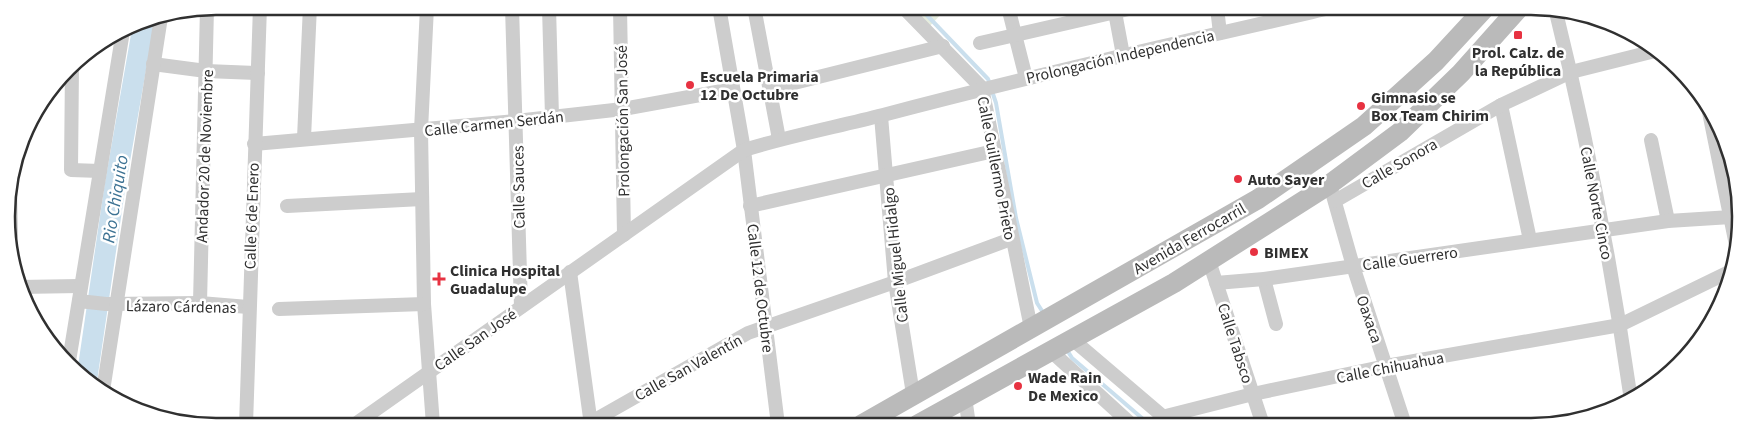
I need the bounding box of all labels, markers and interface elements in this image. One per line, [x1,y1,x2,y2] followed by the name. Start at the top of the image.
[1024,25,1217,89] street label: Prolongación Independencia
[1512,29,1524,41] marker: Prol. Calz. de la República
[1472,42,1564,82] place label: Prol. Calz. de la República
[611,45,635,197] street label: Prolongación San José
[700,66,819,106] place label: Escuela Primaria 12 De Octubre
[191,69,219,243] street label: Andador 20 de Noviembre
[684,79,696,91] marker: Escuela Primaria 12 De Octubre
[1371,87,1489,127] place label: Gimnasio se Box Team Chirim
[971,94,1021,242] street label: Calle Guillermo Prieto
[1355,100,1367,112] marker: Gimnasio se Box Team Chirim
[423,106,565,142] street label: Calle Carmen Serdán
[1357,133,1442,194] street label: Calle Sonora
[507,145,531,229] street label: Calle Sauces
[1574,145,1618,262] street label: Calle Norte Cinco
[96,153,135,245] water label: Rio Chiquito
[239,162,265,270] street label: Calle 6 de Enero
[1247,169,1325,191] place label: Auto Sayer
[1232,173,1244,185] marker: Auto Sayer
[878,186,914,324] street label: Calle Miguel Hidalgo
[1129,198,1250,280] street label: Avenida Ferrocarril
[741,222,779,354] street label: Calle 12 de Octubre
[1361,241,1459,277] street label: Calle Guerrero
[1264,242,1309,264] place label: BIMEX
[1248,246,1260,258] marker: BIMEX
[450,260,560,300] place label: Clinica Hospital Guadalupe
[432,272,446,286] marker: Clinica Hospital Guadalupe
[1351,293,1387,346] street label: Oaxaca
[126,295,237,319] street label: Lázaro Cárdenas
[1212,300,1258,386] street label: Calle Tabsco
[430,303,521,376] street label: Calle San José
[631,329,746,407] street label: Calle San Valentín
[1334,347,1446,389] street label: Calle Chihuahua
[1028,367,1102,407] place label: Wade Rain De Mexico
[1012,380,1024,392] marker: Wade Rain De Mexico

